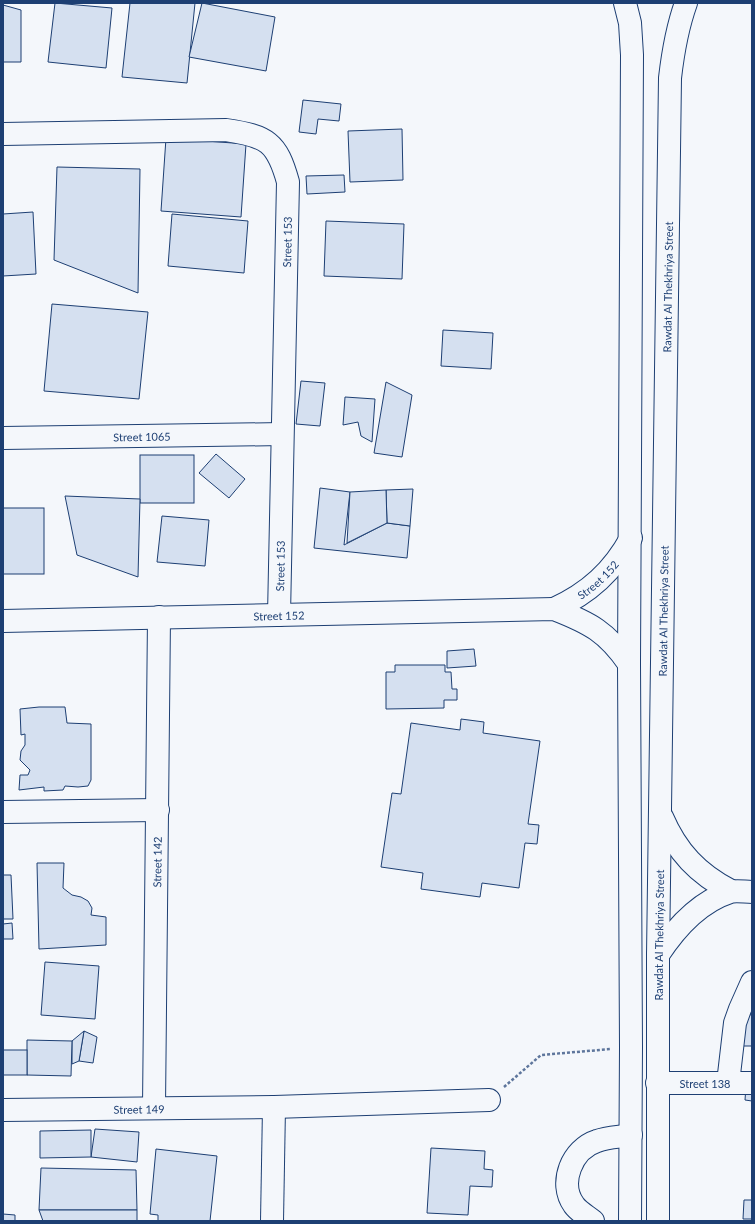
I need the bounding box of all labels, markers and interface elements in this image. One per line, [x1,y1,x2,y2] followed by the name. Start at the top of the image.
[280,216,294,268] street label: Street 153
[660,221,675,353] street label: Rawdat Al Thekhriya Street
[113,429,171,443] street label: Street 1065
[273,540,287,592] street label: Street 153
[655,545,670,677] street label: Rawdat Al Thekhriya Street
[575,558,621,601] street label: Street 152
[253,608,305,622] street label: Street 152
[150,836,163,888] street label: Street 142
[652,869,666,1000] street label: Rawdat Al Thekhriya Street
[679,1077,731,1090] street label: Street 138
[113,1102,165,1115] street label: Street 149

